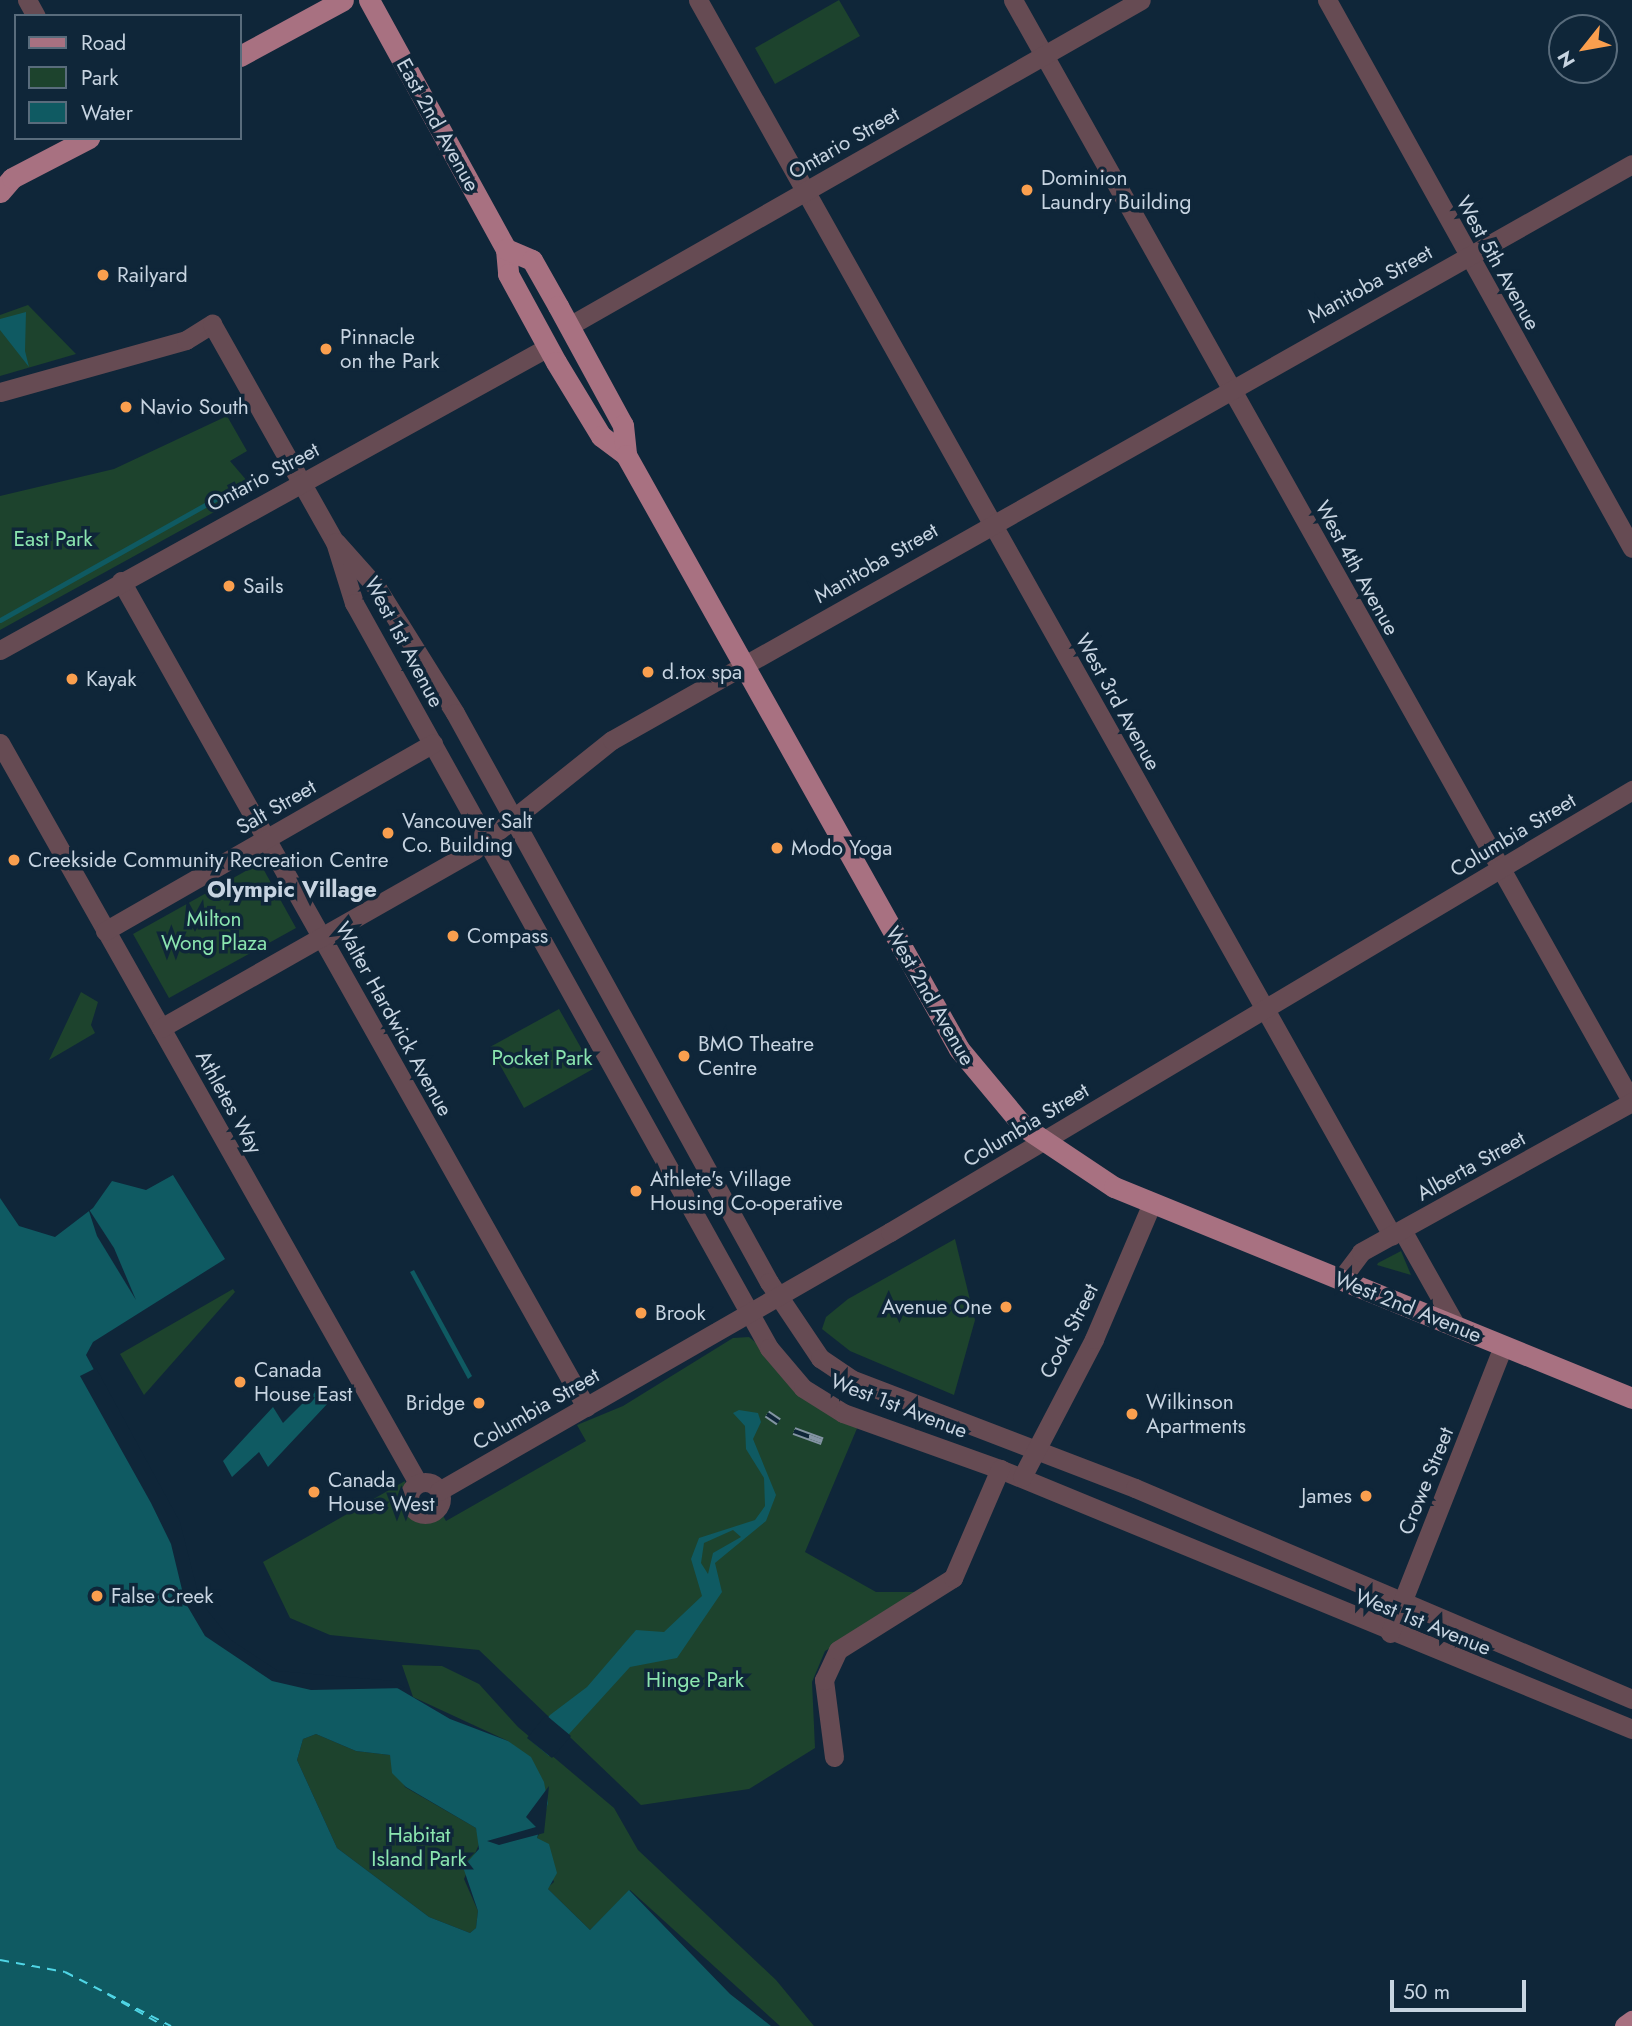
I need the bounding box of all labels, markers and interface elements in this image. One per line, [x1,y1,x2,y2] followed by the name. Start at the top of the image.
[14,14,242,140] legend
[1548,14,1618,84] north arrow
[81,28,126,58] text: Road
[1551,46,1582,72] text: N
[391,54,485,196] street label: East 2nd Avenue
[81,63,118,93] text: Park
[81,98,133,128] text: Water
[784,101,904,185] street label: Ontario Street
[1041,165,1191,215] place label: Dominion Laundry Building
[1019,182,1035,198] marker: Dominion Laundry Building
[1451,192,1545,334] street label: West 5th Avenue
[1303,239,1437,329] street label: Manitoba Street
[117,262,188,288] place label: Railyard
[95,267,111,283] marker: Railyard
[340,324,439,374] place label: Pinnacle on the Park
[318,341,334,357] marker: Pinnacle on the Park
[140,394,249,420] place label: Navio South
[118,399,134,415] marker: Navio South
[203,437,323,517] street label: Ontario Street
[1310,496,1404,640] street label: West 4th Avenue
[810,517,942,609] street label: Manitoba Street
[14,526,92,552] park label: East Park
[359,572,449,712] street label: West 1st Avenue
[243,573,283,599] place label: Sails
[221,578,237,594] marker: Sails
[1070,629,1166,775] street label: West 3rd Avenue
[662,659,742,685] place label: d.tox spa
[640,664,656,680] marker: d.tox spa
[86,666,136,692] place label: Kayak
[64,671,80,687] marker: Kayak
[232,774,320,840] street label: Salt Street
[1446,788,1580,882] street label: Columbia Street
[402,808,532,858] place label: Vancouver Salt Co. Building
[380,825,396,841] marker: Vancouver Salt Co. Building
[791,835,892,861] place label: Modo Yoga
[769,840,785,856] marker: Modo Yoga
[28,847,389,873] place label: Creekside Community Recreation Centre
[6,852,22,868] marker: Creekside Community Recreation Centre
[207,875,377,903] district label: Olympic Village
[161,906,267,956] park label: Milton Wong Plaza
[330,918,458,1120] street label: Walter Hardwick Avenue
[880,922,980,1070] street label: West 2nd Avenue
[467,923,548,949] place label: Compass
[445,928,461,944] marker: Compass
[698,1031,814,1081] place label: BMO Theatre Centre
[492,1045,592,1071] park label: Pocket Park
[190,1046,268,1158] street label: Athletes Way
[676,1048,692,1064] marker: BMO Theatre Centre
[959,1078,1093,1172] street label: Columbia Street
[1412,1126,1530,1206] street label: Alberta Street
[650,1166,843,1216] place label: Athlete's Village Housing Co-operative
[628,1183,644,1199] marker: Athlete's Village Housing Co-operative
[1331,1266,1485,1348] street label: West 2nd Avenue
[1034,1279,1104,1383] street label: Cook Street
[882,1294,992,1320] place label: Avenue One
[998,1299,1014,1315] marker: Avenue One
[655,1300,706,1326] place label: Brook
[633,1305,649,1321] marker: Brook
[254,1357,352,1407] place label: Canada House East
[468,1363,604,1455] street label: Columbia Street
[827,1368,971,1444] street label: West 1st Avenue
[232,1374,248,1390] marker: Canada House East
[1146,1389,1246,1439] place label: Wilkinson Apartments
[406,1390,465,1416] place label: Bridge
[471,1395,487,1411] marker: Bridge
[1124,1406,1140,1422] marker: Wilkinson Apartments
[1393,1424,1459,1538] street label: Crowe Street
[328,1467,435,1517] place label: Canada House West
[1301,1483,1352,1509] place label: James
[306,1484,322,1500] marker: Canada House West
[1358,1488,1374,1504] marker: James
[111,1583,214,1609] place label: False Creek
[1351,1583,1495,1661] street label: West 1st Avenue
[89,1588,105,1604] marker: False Creek
[646,1667,744,1693] park label: Hinge Park
[371,1822,467,1872] park label: Habitat Island Park
[1394,1966,1530,2010] scale bar
[1403,1977,1450,2007] text: 50 m

